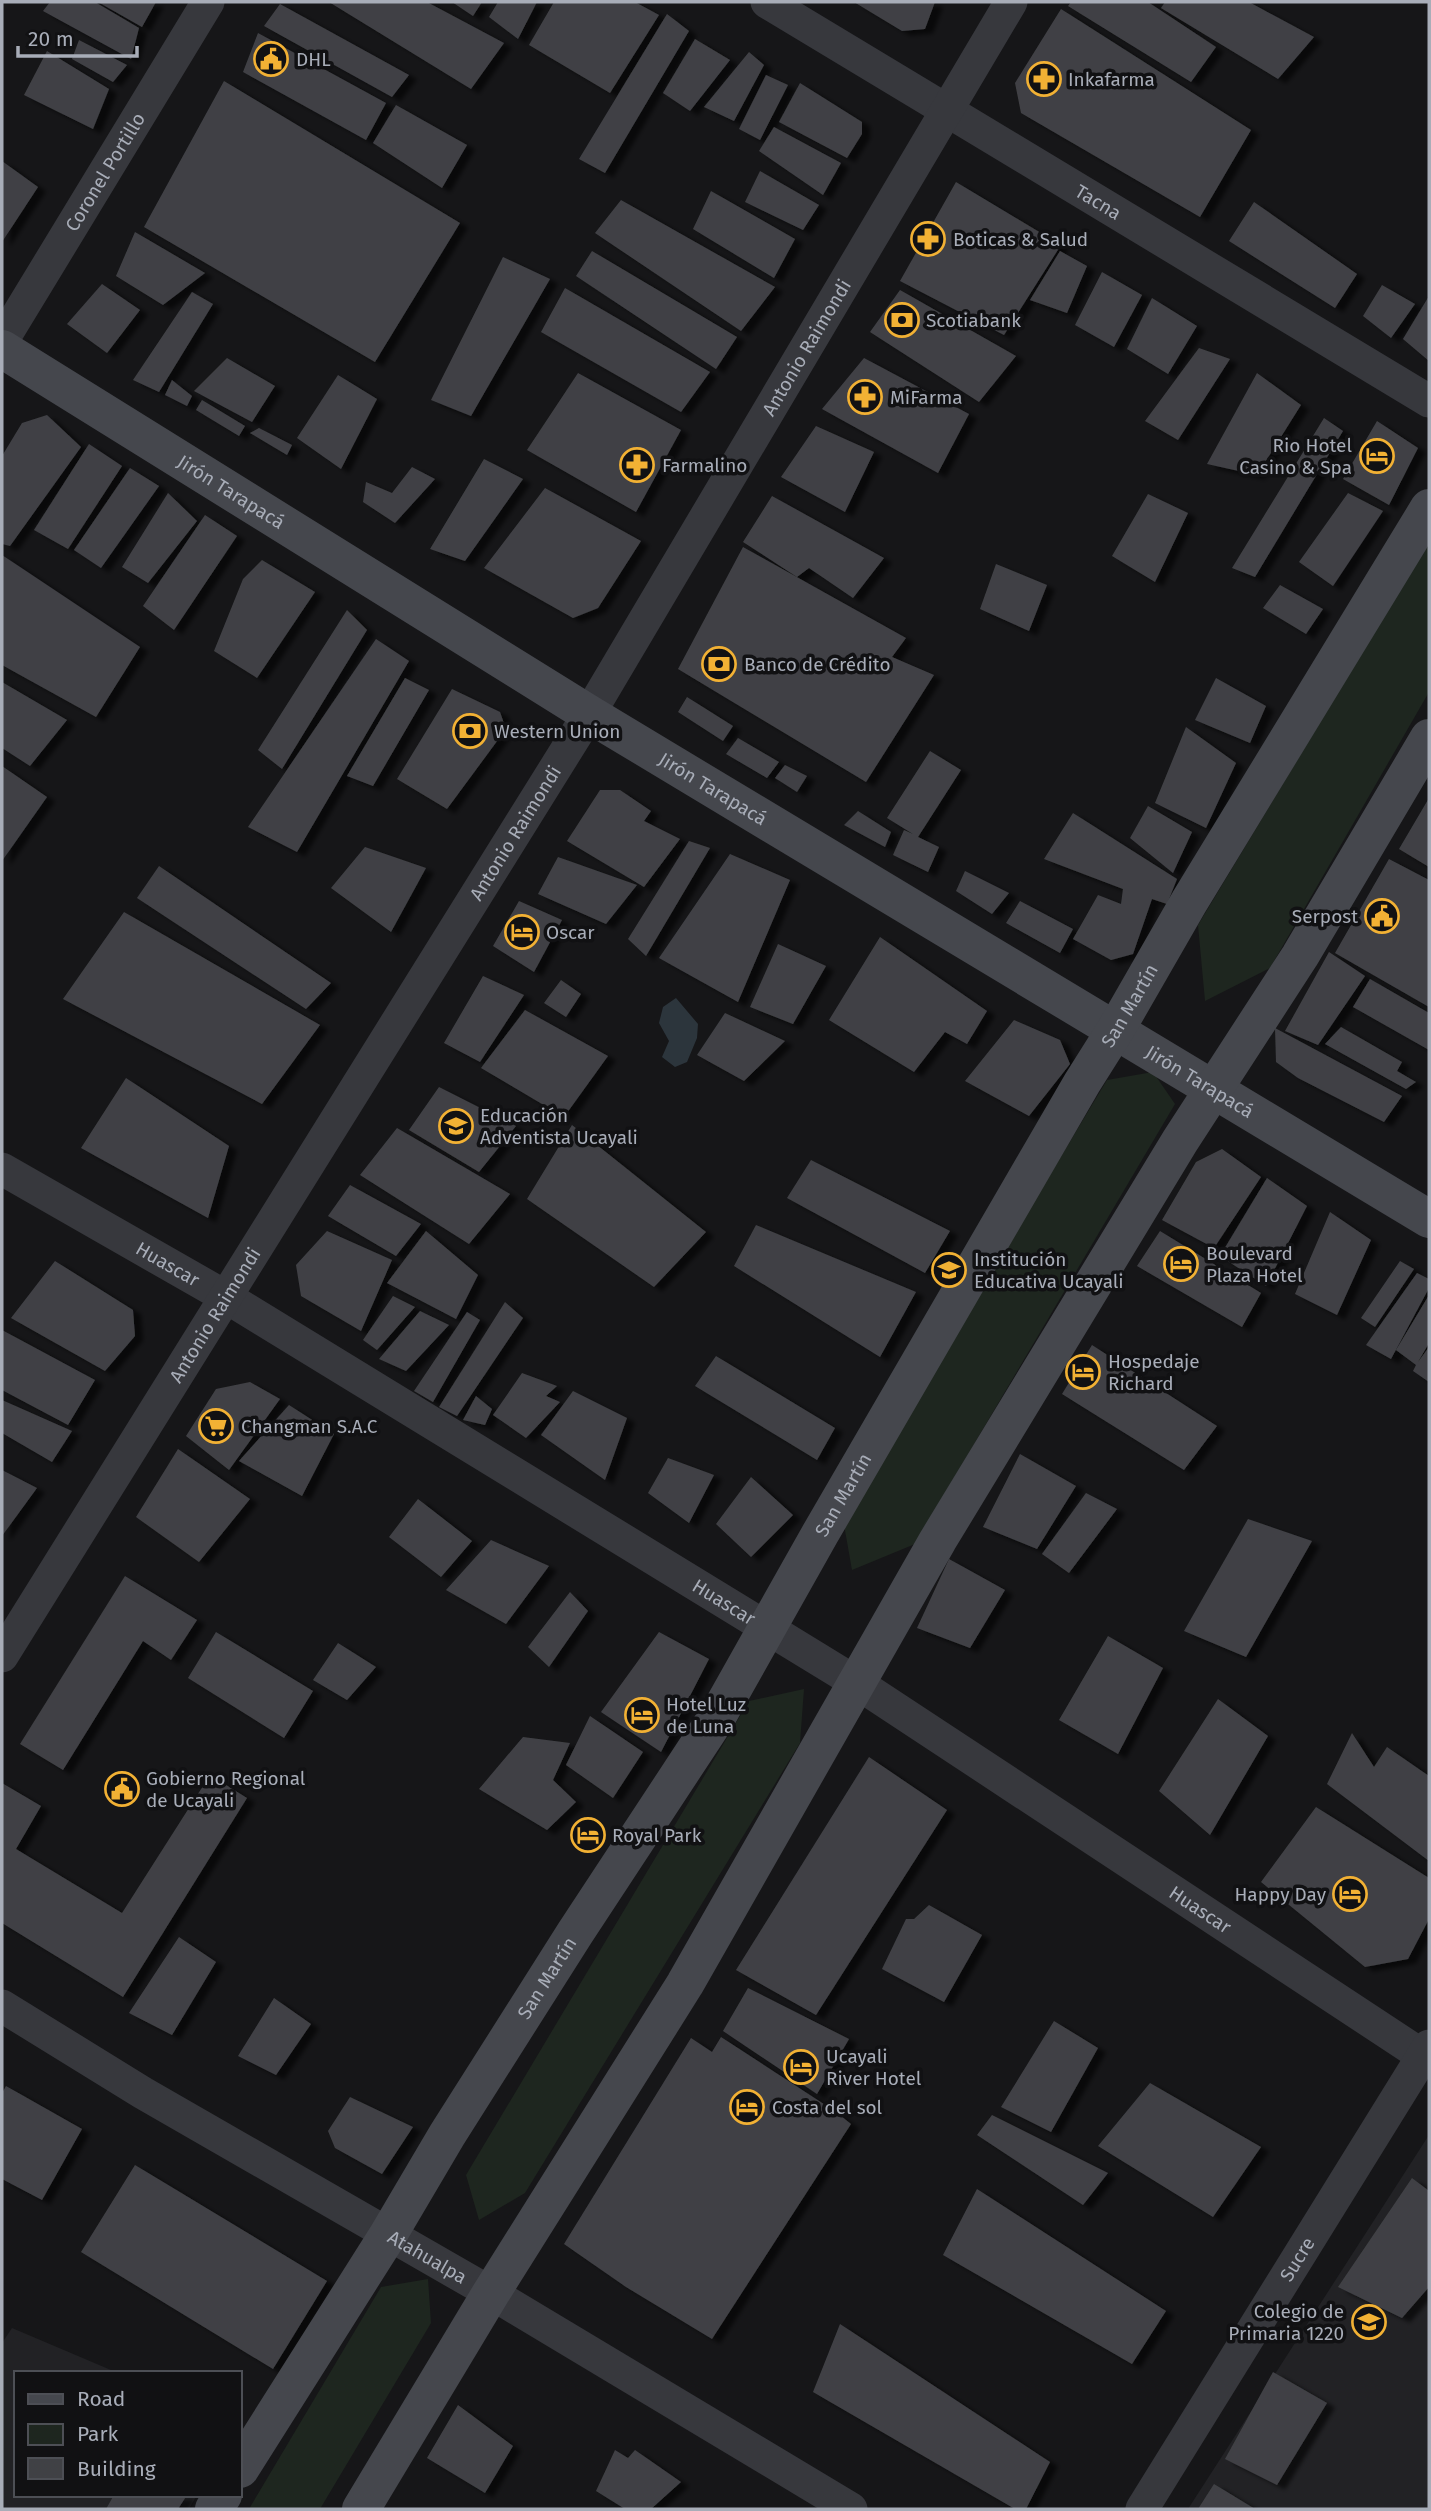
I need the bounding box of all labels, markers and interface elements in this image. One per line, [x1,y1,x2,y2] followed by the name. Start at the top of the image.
[18,14,136,58] scale bar
[28,26,74,52] text: 20 m
[252,40,290,78] public building icon: DHL
[296,48,331,71] place label: DHL
[1025,60,1063,98] pharmacy icon: Inkafarma
[1068,68,1155,91] place label: Inkafarma
[60,109,150,236] street label: Coronel Portillo
[1071,179,1125,225] street label: Tacna
[909,220,947,258] pharmacy icon: Boticas & Salud
[953,228,1088,251] place label: Boticas & Salud
[757,275,856,420] street label: Antonio Raimondi
[883,301,921,339] bank icon: Scotiabank
[926,309,1021,332] place label: Scotiabank
[846,378,884,416] pharmacy icon: MiFarma
[890,386,963,409] place label: MiFarma
[1239,434,1352,479] place label: Rio Hotel Casino & Spa
[1358,437,1396,475] hotel icon: Rio Hotel Casino & Spa
[618,446,656,484] pharmacy icon: Farmalino
[173,450,289,534] street label: Jirón Tarapacá
[662,454,747,477] place label: Farmalino
[700,645,738,683] bank icon: Banco de Crédito
[744,653,890,676] place label: Banco de Crédito
[451,712,489,750] bank icon: Western Union
[494,720,620,743] place label: Western Union
[655,748,771,830] street label: Jirón Tarapacá
[465,761,566,905] street label: Antonio Raimondi
[1363,897,1401,935] public building icon: Serpost
[1292,905,1358,928] place label: Serpost
[503,913,541,951] hotel icon: Oscar
[546,921,595,944] place label: Oscar
[1096,960,1163,1052] street label: San Martín
[1141,1040,1258,1123] street label: Jirón Tarapacá
[480,1104,638,1149] place label: Educación Adventista Ucayali
[437,1107,475,1145] school or university icon: Educación Adventista Ucayali
[132,1237,204,1292] street label: Huascar
[1206,1242,1303,1287] place label: Boulevard Plaza Hotel
[164,1243,266,1387] street label: Antonio Raimondi
[1162,1245,1200,1283] hotel icon: Boulevard Plaza Hotel
[974,1248,1124,1293] place label: Institución Educativa Ucayali
[930,1251,968,1289] school or university icon: Institución Educativa Ucayali
[1108,1350,1200,1395] place label: Hospedaje Richard
[1064,1353,1102,1391] hotel icon: Hospedaje Richard
[197,1407,235,1445] supermarket icon: Changman S.A.C
[241,1415,378,1438] place label: Changman S.A.C
[810,1449,876,1541] street label: San Martín
[688,1574,760,1630] street label: Huascar
[666,1693,746,1738] place label: Hotel Luz de Luna
[623,1696,661,1734] hotel icon: Hotel Luz de Luna
[146,1767,306,1812] place label: Gobierno Regional de Ucayali
[103,1770,141,1808] public building icon: Gobierno Regional de Ucayali
[569,1816,607,1854] hotel icon: Royal Park
[612,1824,702,1847] place label: Royal Park
[1331,1875,1369,1913] hotel icon: Happy Day
[1165,1881,1236,1939] street label: Huascar
[1234,1883,1327,1906] place label: Happy Day
[512,1933,582,2023] street label: San Martín
[826,2045,922,2090] place label: Ucayali River Hotel
[782,2048,820,2086] hotel icon: Ucayali River Hotel
[728,2088,766,2126] hotel icon: Costa del sol
[772,2096,883,2119] place label: Costa del sol
[384,2225,471,2289] street label: Atahualpa
[1275,2233,1320,2286] street label: Sucre
[1228,2300,1344,2345] place label: Colegio de Primaria 1220
[1350,2303,1388,2341] school or university icon: Colegio de Primaria 1220
[14,2371,242,2497] legend
[77,2386,125,2412] text: Road
[77,2421,119,2447] text: Park
[77,2456,156,2482] text: Building

